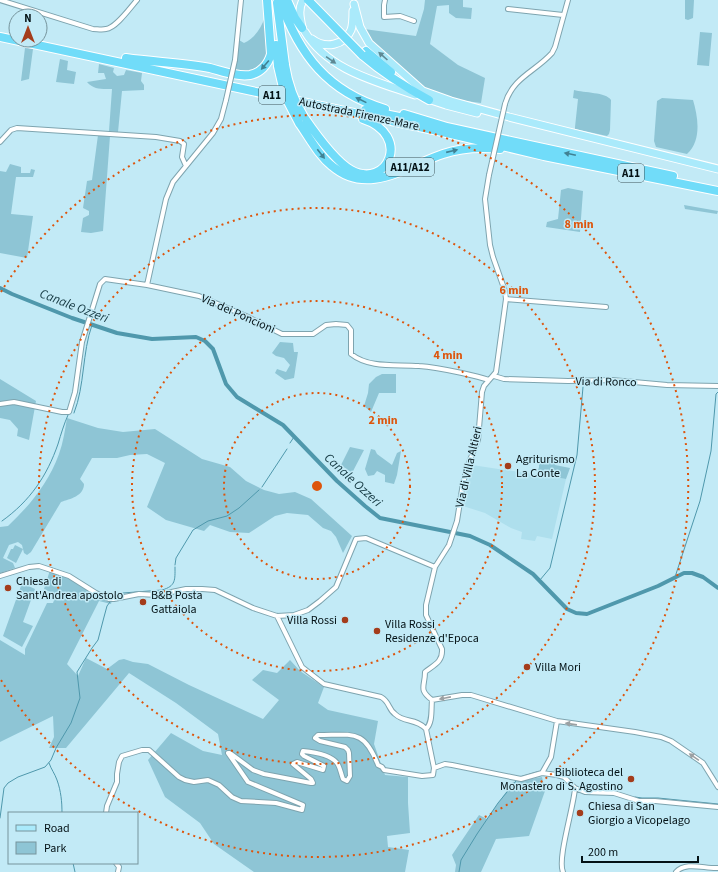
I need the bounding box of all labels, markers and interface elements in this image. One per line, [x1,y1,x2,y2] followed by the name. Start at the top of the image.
[8,8,48,48] north arrow
[24,11,32,26] text: N
[378,52,387,61] one-way arrow
[326,56,336,64] one-way arrow
[260,60,269,70] one-way arrow
[259,86,285,104] road number: A11
[297,93,421,135] street label: Autostrada Firenze-Mare
[355,97,367,103] one-way arrow
[446,148,458,154] one-way arrow
[317,149,326,160] one-way arrow
[564,150,577,156] one-way arrow
[386,158,434,176] road number: A11/A12
[618,164,644,182] road number: A11
[564,216,594,233] text: 8 min
[499,282,529,299] text: 6 min
[37,285,112,328] water label: Canale Ozzeri
[198,290,278,338] street label: Via dei Poncioni
[433,347,463,364] text: 4 min
[575,373,637,391] street label: Via di Ronco
[368,412,398,429] text: 2 min
[451,425,487,509] street label: Via di Villa Altieri
[320,449,387,512] water label: Canale Ozzeri
[516,451,575,482] place label: Agriturismo La Conte
[503,461,513,471] marker: Agriturismo La Conte
[310,479,324,493] centre of rings
[16,573,123,604] place label: Chiesa di Sant'Andrea apostolo
[3,583,13,593] marker: Chiesa di Sant'Andrea apostolo
[151,587,202,618] place label: B&B Posta Gattaiola
[138,597,148,607] marker: B&B Posta Gattaiola
[287,612,337,629] place label: Villa Rossi
[340,615,350,625] marker: Villa Rossi
[385,616,479,647] place label: Villa Rossi Residenze d'Epoca
[372,626,382,636] marker: Villa Rossi Residenze d'Epoca
[535,659,581,676] place label: Villa Mori
[522,662,532,672] marker: Villa Mori
[439,695,451,701] one-way arrow
[565,721,577,727] one-way arrow
[689,753,699,761] one-way arrow
[500,764,623,795] place label: Biblioteca del Monastero di S. Agostino
[626,774,636,784] marker: Biblioteca del Monastero di S. Agostino
[588,798,690,829] place label: Chiesa di San Giorgio a Vicopelago
[575,808,585,818] marker: Chiesa di San Giorgio a Vicopelago
[8,812,138,864] legend
[44,820,70,837] text: Road
[582,838,698,864] scale bar
[44,840,66,857] text: Park
[588,844,618,861] text: 200 m

